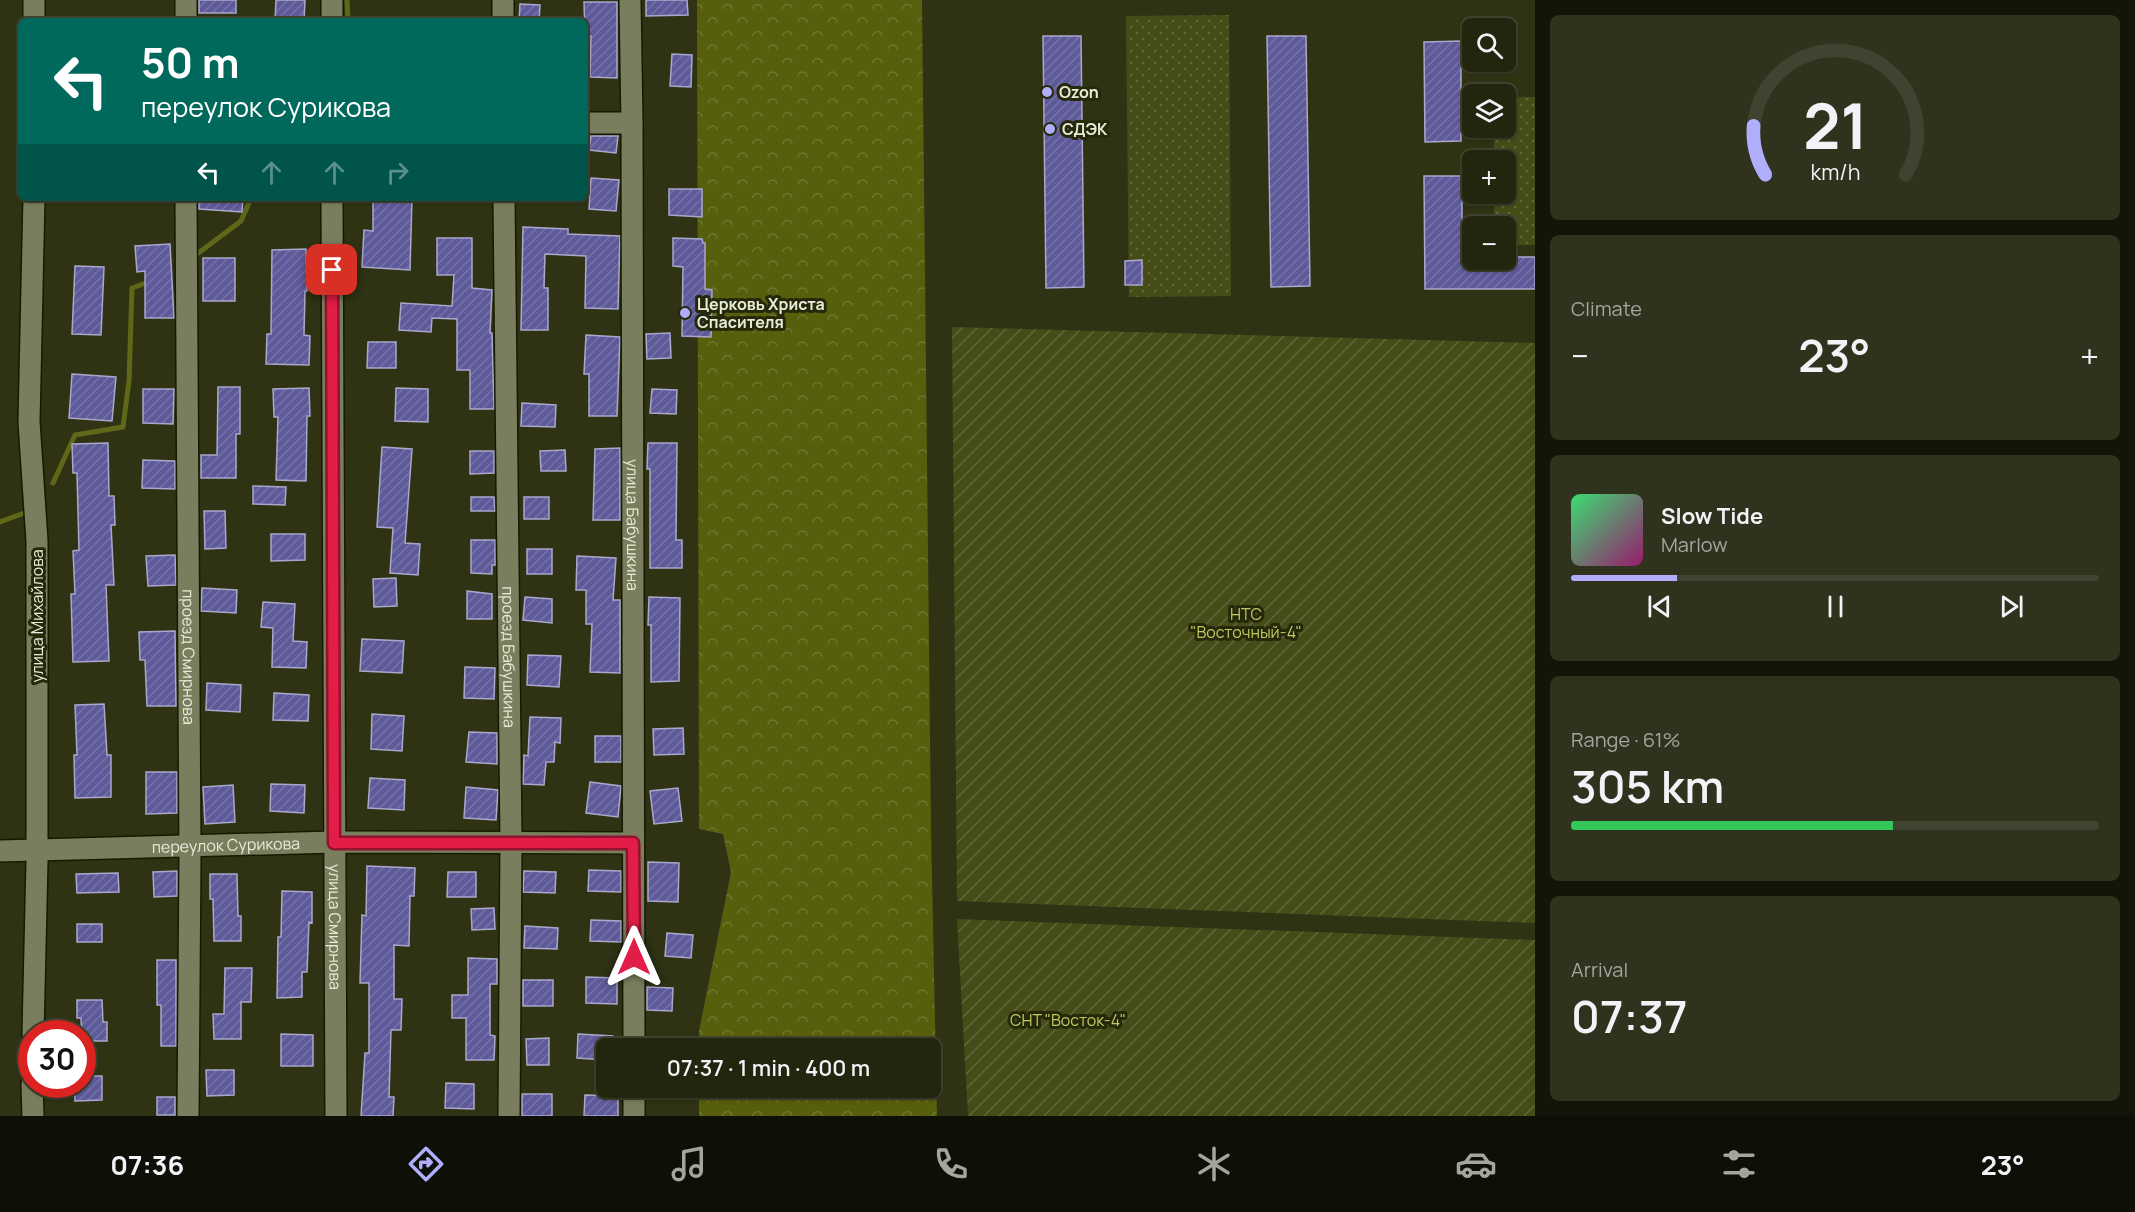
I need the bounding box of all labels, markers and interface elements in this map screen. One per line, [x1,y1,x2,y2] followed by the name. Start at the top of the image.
[1462,18,1516,270] map controls
[1462,18,1516,72] button: search
[141,33,239,91] text: 50 m
[42,42,120,120] icon: left
[1059,81,1099,103] place label: Ozon
[1803,82,1867,168] text: 21
[1462,84,1516,138] button: layers
[1040,85,1054,99] marker: Ozon
[141,88,391,125] text: переулок Сурикова
[1062,118,1108,140] place label: СДЭК
[1043,122,1057,136] marker: СДЭК
[1462,150,1516,204] button: +
[192,156,225,189] icon: left
[255,156,288,189] icon: ahead
[318,156,351,189] icon: ahead
[381,156,414,189] icon: right
[1810,157,1860,186] text: km/h
[1462,216,1516,270] button: −
[306,244,357,295] pin
[315,253,348,286] icon: arrive
[697,293,825,333] place label: Церковь Христа Спасителя
[1571,295,1642,322] text: Climate
[678,306,692,320] marker: Церковь Христа Спасителя
[1798,324,1871,386] text: 23°
[1571,333,1589,378] text: −
[2080,333,2099,378] text: +
[622,459,644,591] street label: улица Бабушкина
[1661,501,1763,531] text: Slow Tide
[1661,531,1728,558] text: Marlow
[26,549,48,683] street label: улица Михайлова
[497,586,521,728] street label: проезд Бабушкина
[177,589,200,725] street label: проезд Смирнова
[1643,590,1676,623] icon: previous
[1819,590,1852,623] icon: pause
[1995,590,2028,623] icon: next
[1190,603,1302,643] park label: НТС "Восточный-4"
[1571,726,1681,753] text: Range · 61%
[1571,755,1724,817] text: 305 km
[151,832,300,858] street label: переулок Сурикова
[324,864,346,990] street label: улица Смирнова
[602,925,666,989] position arrow
[1571,956,1628,983] text: Arrival
[1571,985,1687,1047] text: 07:37
[1010,1009,1126,1031] park label: СНТ "Восток-4"
[18,1020,96,1098] speed limit sign: 30
[667,1053,870,1083] text: 07:37 · 1 min · 400 m
[405,1143,447,1185] icon: directions
[668,1143,710,1185] icon: music
[930,1143,972,1185] icon: phone
[1193,1143,1235,1185] icon: climate
[1455,1143,1497,1185] icon: car
[1718,1143,1760,1185] icon: filters
[110,1146,184,1183] text: 07:36
[1981,1146,2025,1183] text: 23°

